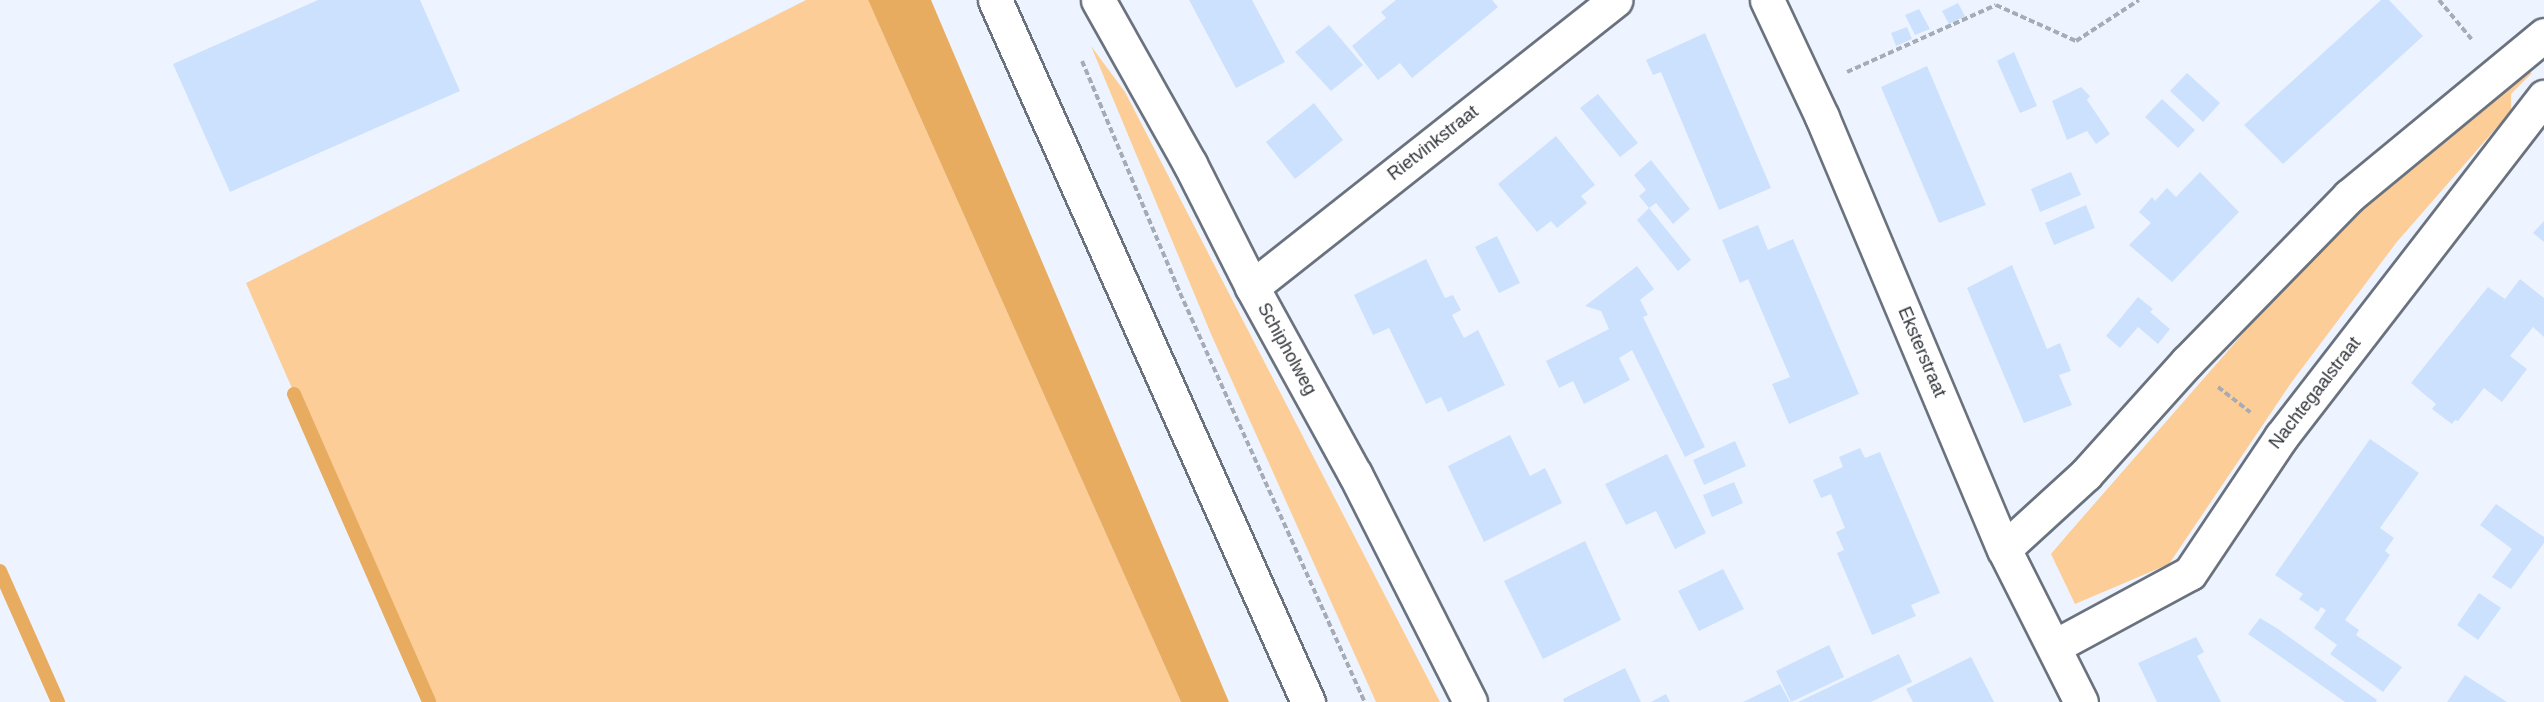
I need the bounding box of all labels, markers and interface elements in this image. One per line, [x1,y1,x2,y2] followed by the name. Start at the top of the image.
[1383,101,1483,185] street label: Rietvinkstraat
[1253,299,1321,399] street label: Schipholweg
[1893,304,1951,400] street label: Eksterstraat
[2265,333,2365,453] street label: Nachtegaalstraat

